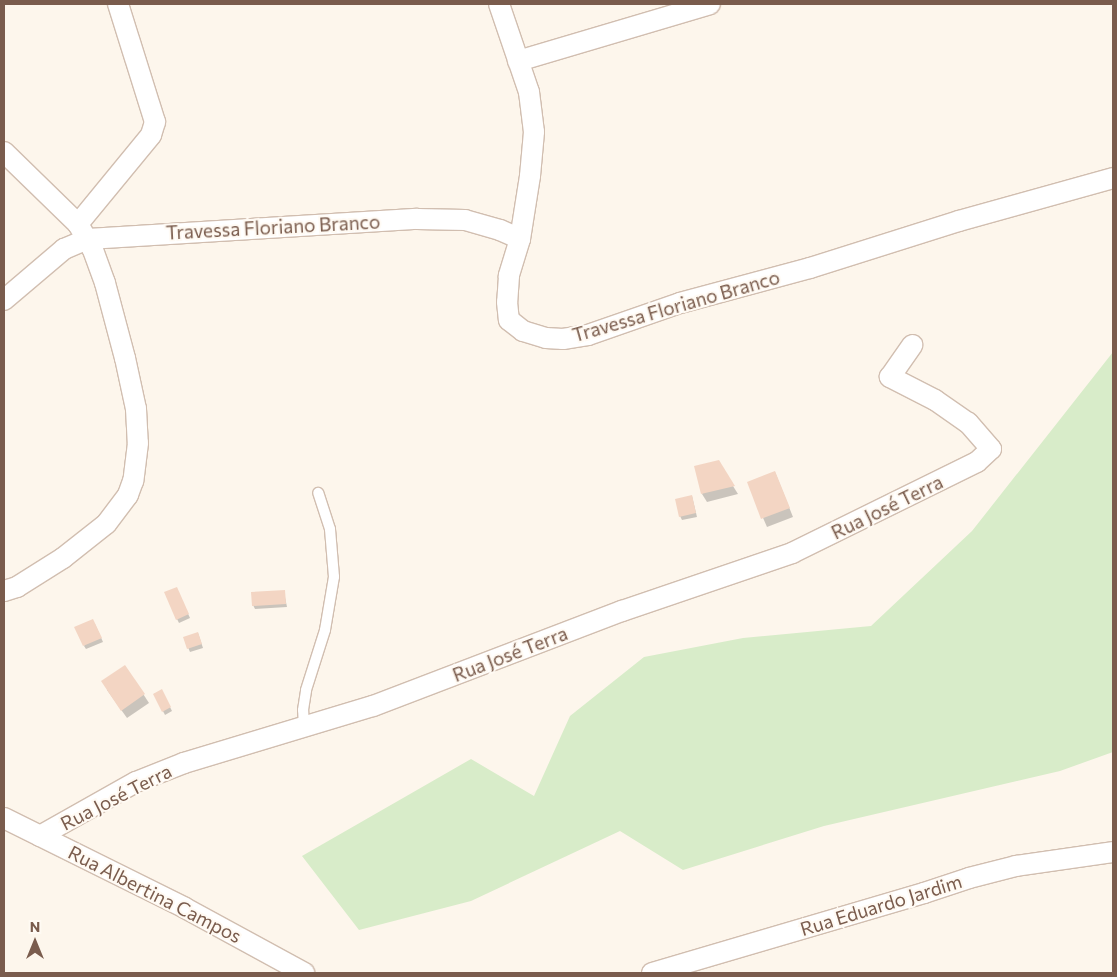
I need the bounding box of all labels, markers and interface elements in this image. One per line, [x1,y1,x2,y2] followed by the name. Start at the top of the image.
[165,210,381,244] street label: Travessa Floriano Branco
[570,265,782,347] street label: Travessa Floriano Branco
[827,470,947,544] street label: Rua José Terra
[449,622,571,686] street label: Rua José Terra
[57,759,175,835] street label: Rua José Terra
[65,840,245,948] street label: Rua Albertina Campos
[797,870,965,940] street label: Rua Eduardo Jardim
[10,917,60,967] north arrow
[30,918,40,935] text: N

